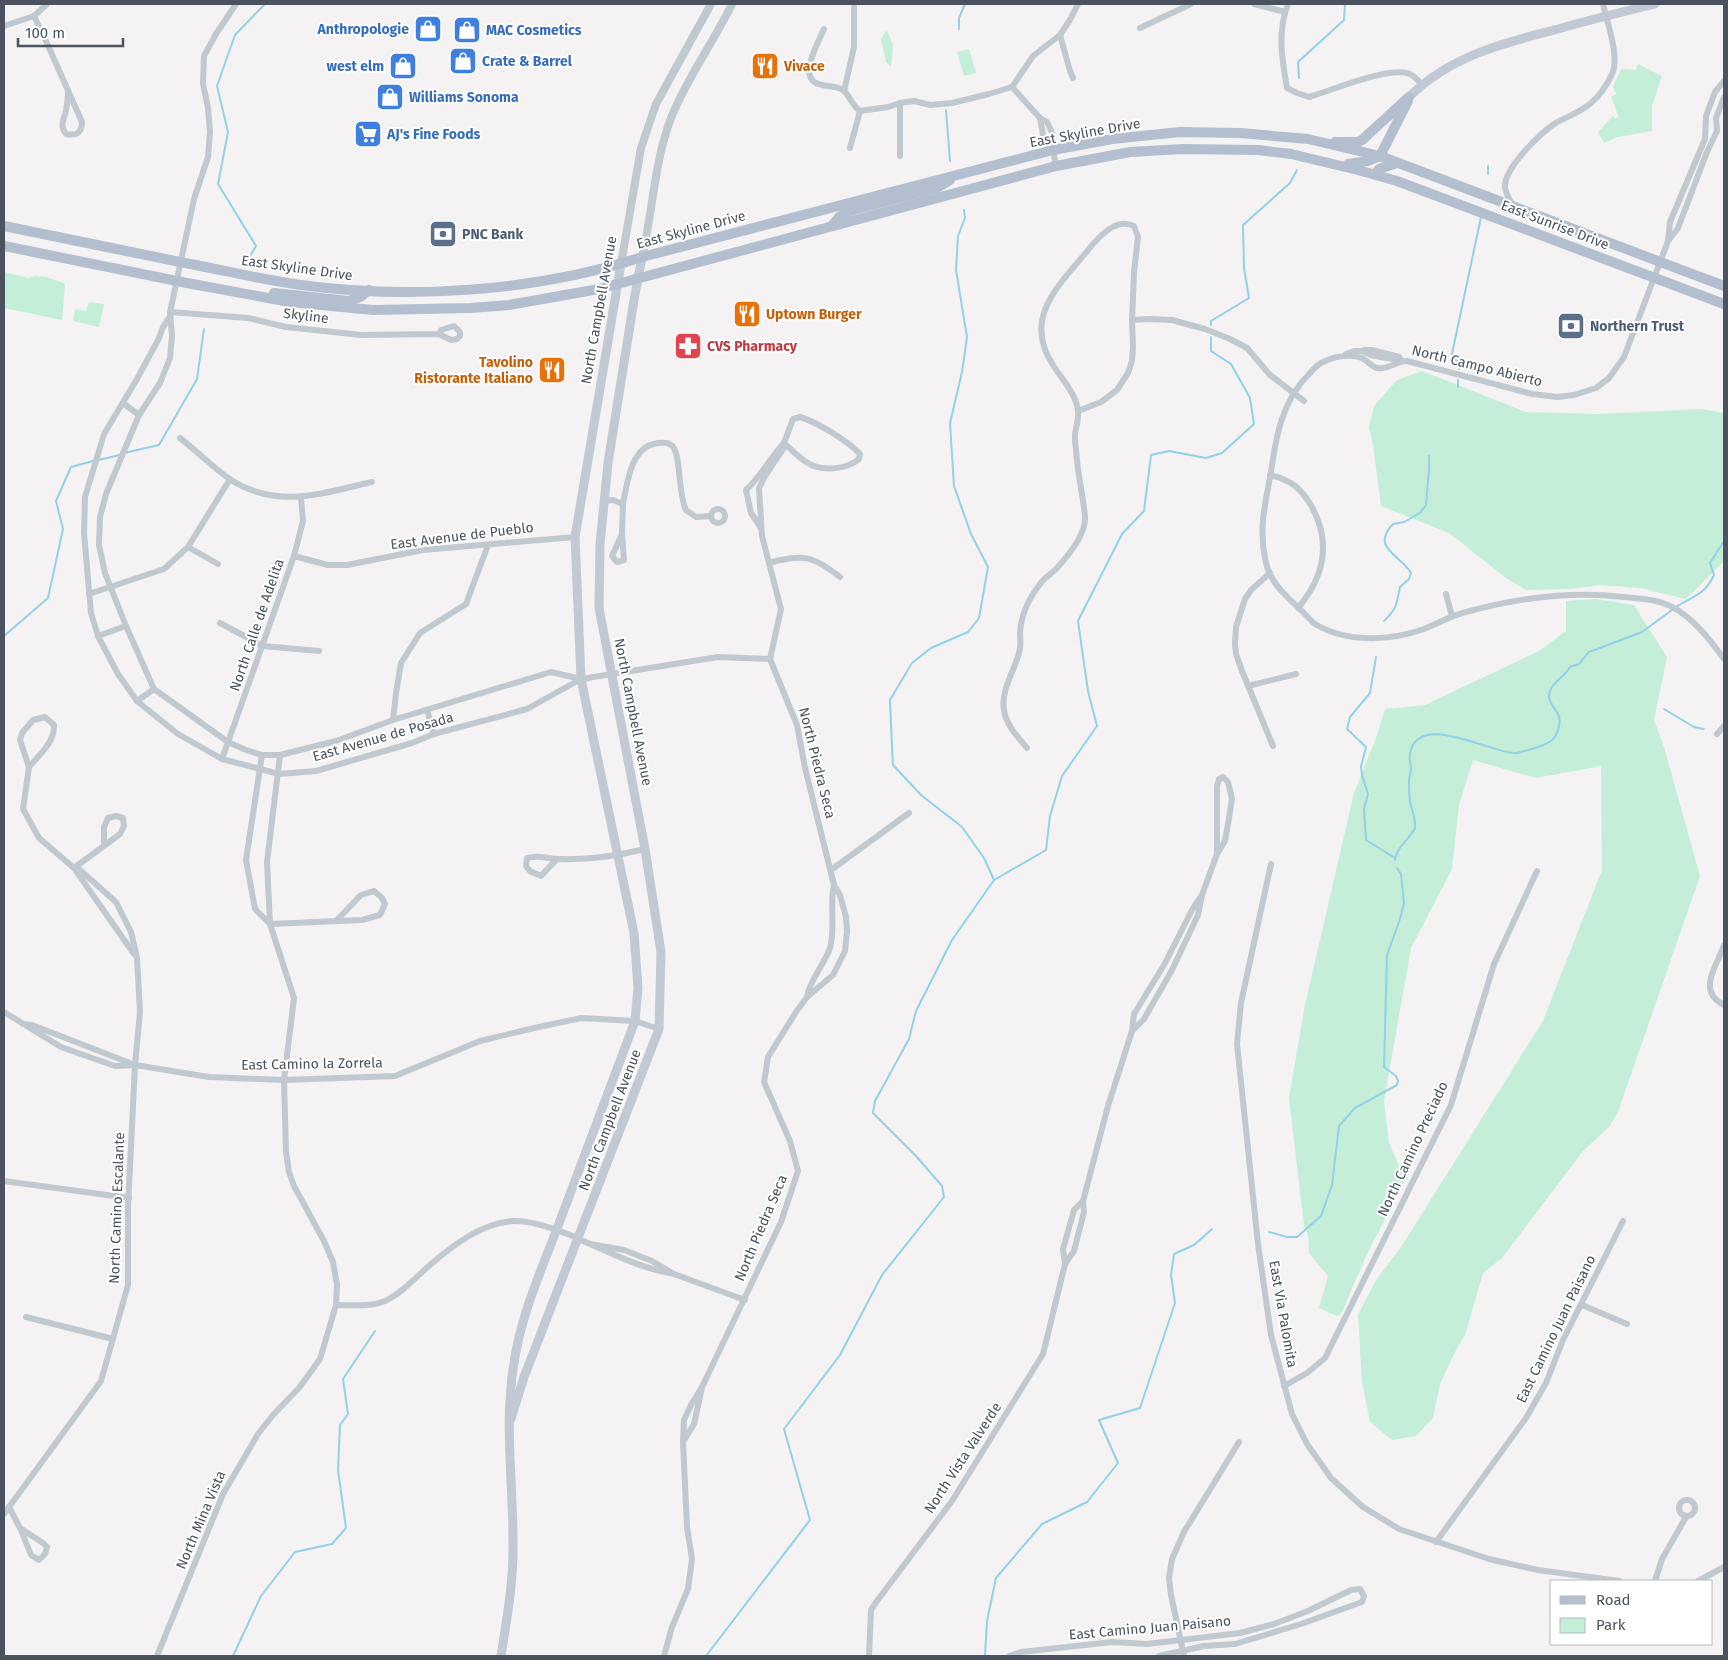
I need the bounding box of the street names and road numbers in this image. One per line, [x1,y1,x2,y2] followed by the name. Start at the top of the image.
[1028,115,1142,151] street label: East Skyline Drive
[1499,197,1611,253] street label: East Sunrise Drive
[635,207,747,253] street label: East Skyline Drive
[578,235,620,385] street label: North Campbell Avenue
[240,252,354,284] street label: East Skyline Drive
[282,305,330,327] street label: Skyline
[1410,342,1544,390] street label: North Campo Abierto
[389,519,535,553] street label: East Avenue de Pueblo
[226,556,288,694] street label: North Calle de Adelita
[610,637,656,787] street label: North Campbell Avenue
[795,706,839,820] street label: North Piedra Seca
[311,709,455,765] street label: East Avenue de Posada
[575,1047,645,1193] street label: North Campbell Avenue
[241,1054,383,1074] street label: East Camino la Zorrela
[1374,1079,1452,1219] street label: North Camino Preciado
[106,1132,128,1284] street label: North Camino Escalante
[731,1172,791,1284] street label: North Piedra Seca
[1513,1252,1599,1406] street label: East Camino Juan Paisano
[1265,1259,1301,1369] street label: East Via Palomita
[921,1399,1005,1517] street label: North Vista Valverde
[173,1468,229,1572] street label: North Mina Vista
[1068,1612,1232,1644] street label: East Camino Juan Paisano

